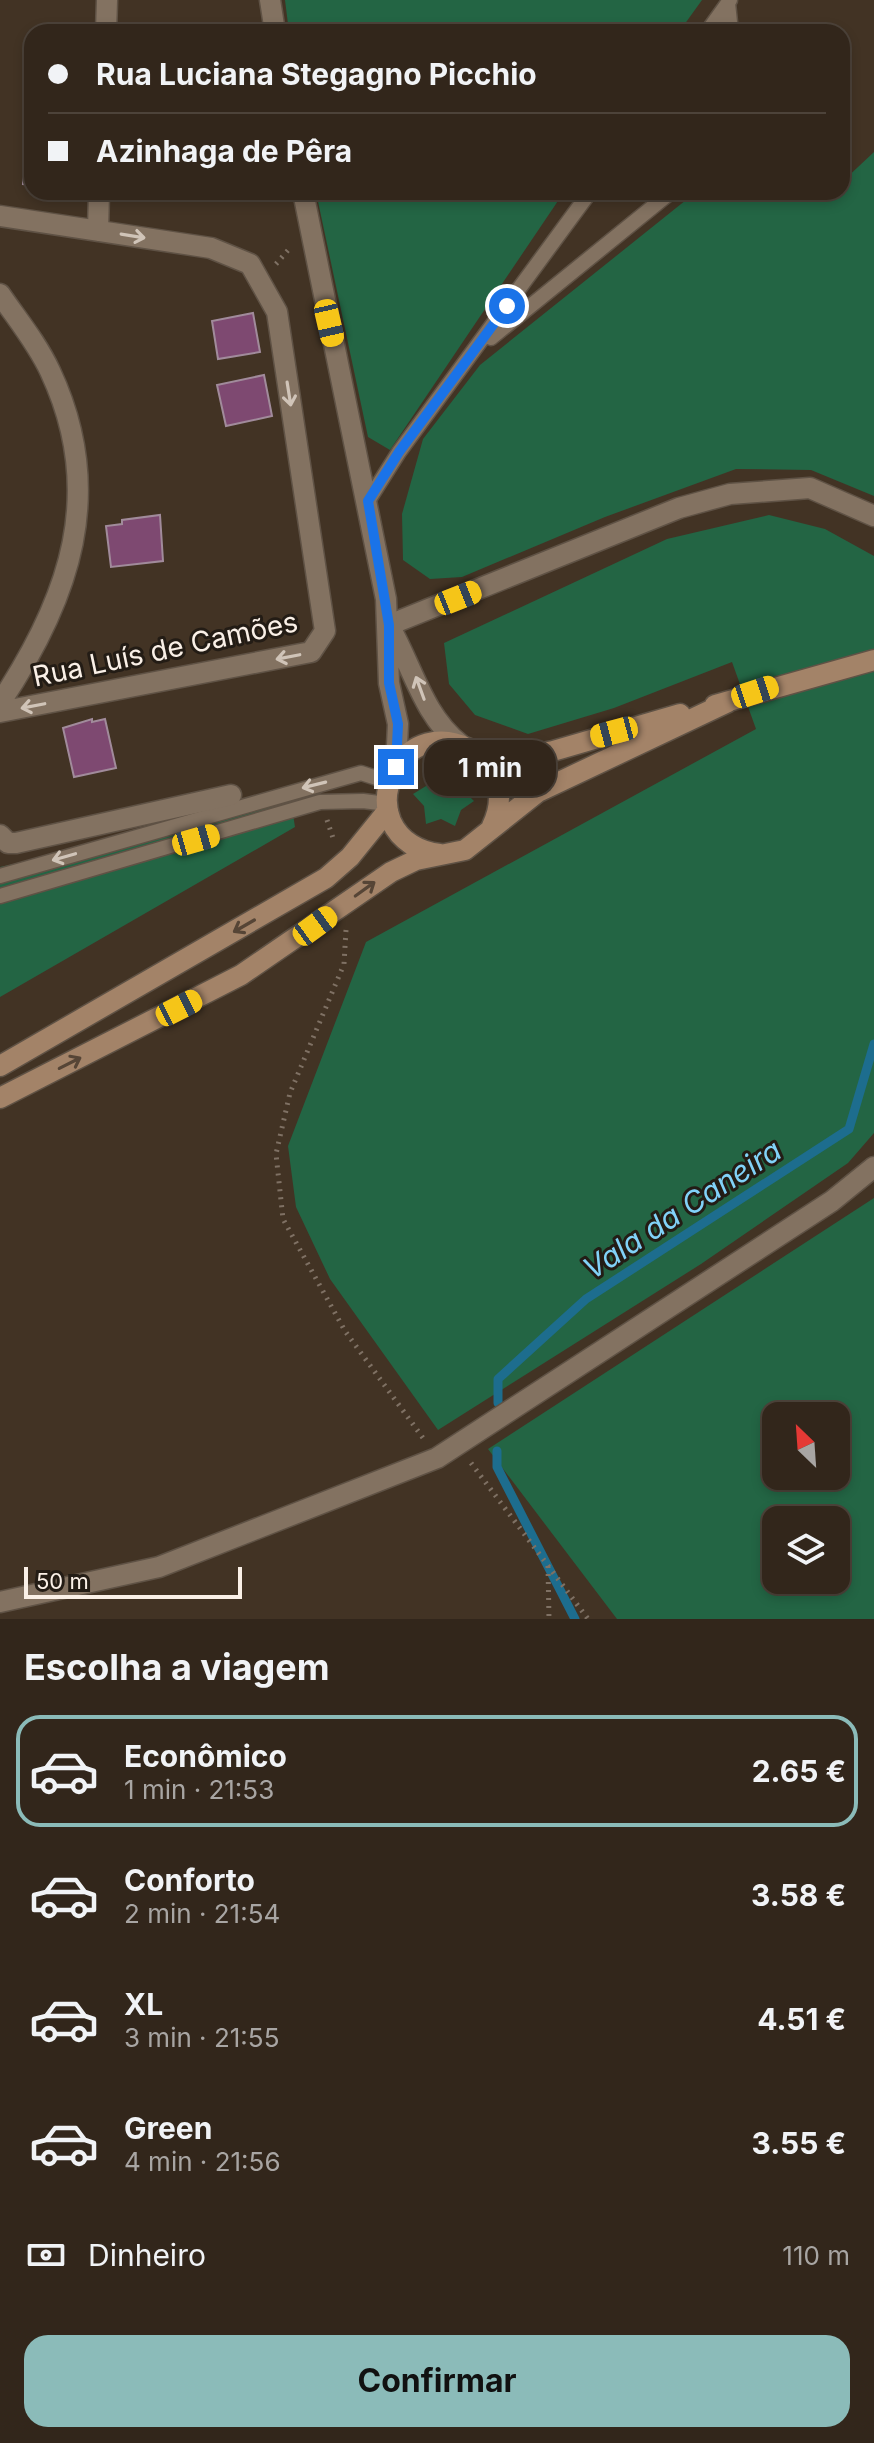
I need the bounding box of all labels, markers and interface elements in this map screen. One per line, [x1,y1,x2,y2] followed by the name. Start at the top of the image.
[96,56,537,92] text: Rua Luciana Stegagno Picchio
[96,133,352,169] text: Azinhaga de Pêra
[119,229,145,244] one-way arrow
[489,288,525,324] route start
[312,297,346,349] car
[282,381,297,407] one-way arrow
[431,578,485,618] car
[29,604,301,694] street label: Rua Luís de Camões
[276,650,301,665] one-way arrow
[728,673,782,711] car
[412,676,426,701] one-way arrow
[20,699,46,714] one-way arrow
[588,714,640,750] car
[424,739,556,795] callout: 1 min
[378,749,414,785] route end
[458,752,522,783] text: 1 min
[302,778,327,793] one-way arrow
[170,822,222,858] car
[52,850,78,865] one-way arrow
[354,880,376,897] one-way arrow
[289,902,341,950] car
[232,919,256,934] one-way arrow
[152,986,206,1030] car
[57,1055,81,1070] one-way arrow
[576,1132,788,1286] water label: Vala da Caneira
[762,1402,850,1490] north arrow
[762,1402,850,1594] map controls
[762,1506,850,1594] button: layers
[24,1563,242,1599] scale bar
[36,1568,89,1594] text: 50 m
[24,1645,330,1689] text: Escolha a viagem
[28,1735,100,1807] icon: car
[124,1738,287,1774] text: Econômico
[752,1753,846,1789] text: 2.65 €
[124,1774,274,1805] text: 1 min · 21:53
[28,1859,100,1931] icon: car
[124,1862,255,1898] text: Conforto
[751,1877,846,1913] text: 3.58 €
[124,1898,280,1929] text: 2 min · 21:54
[28,1983,100,2055] icon: car
[124,1986,163,2022] text: XL
[757,2001,846,2037] text: 4.51 €
[124,2022,279,2053] text: 3 min · 21:55
[28,2107,100,2179] icon: car
[124,2110,212,2146] text: Green
[751,2125,846,2161] text: 3.55 €
[124,2146,281,2177] text: 4 min · 21:56
[24,2233,68,2277] icon: cash
[88,2237,206,2273] text: Dinheiro
[782,2240,850,2271] text: 110 m
[24,2335,850,2427] button: Confirmar

